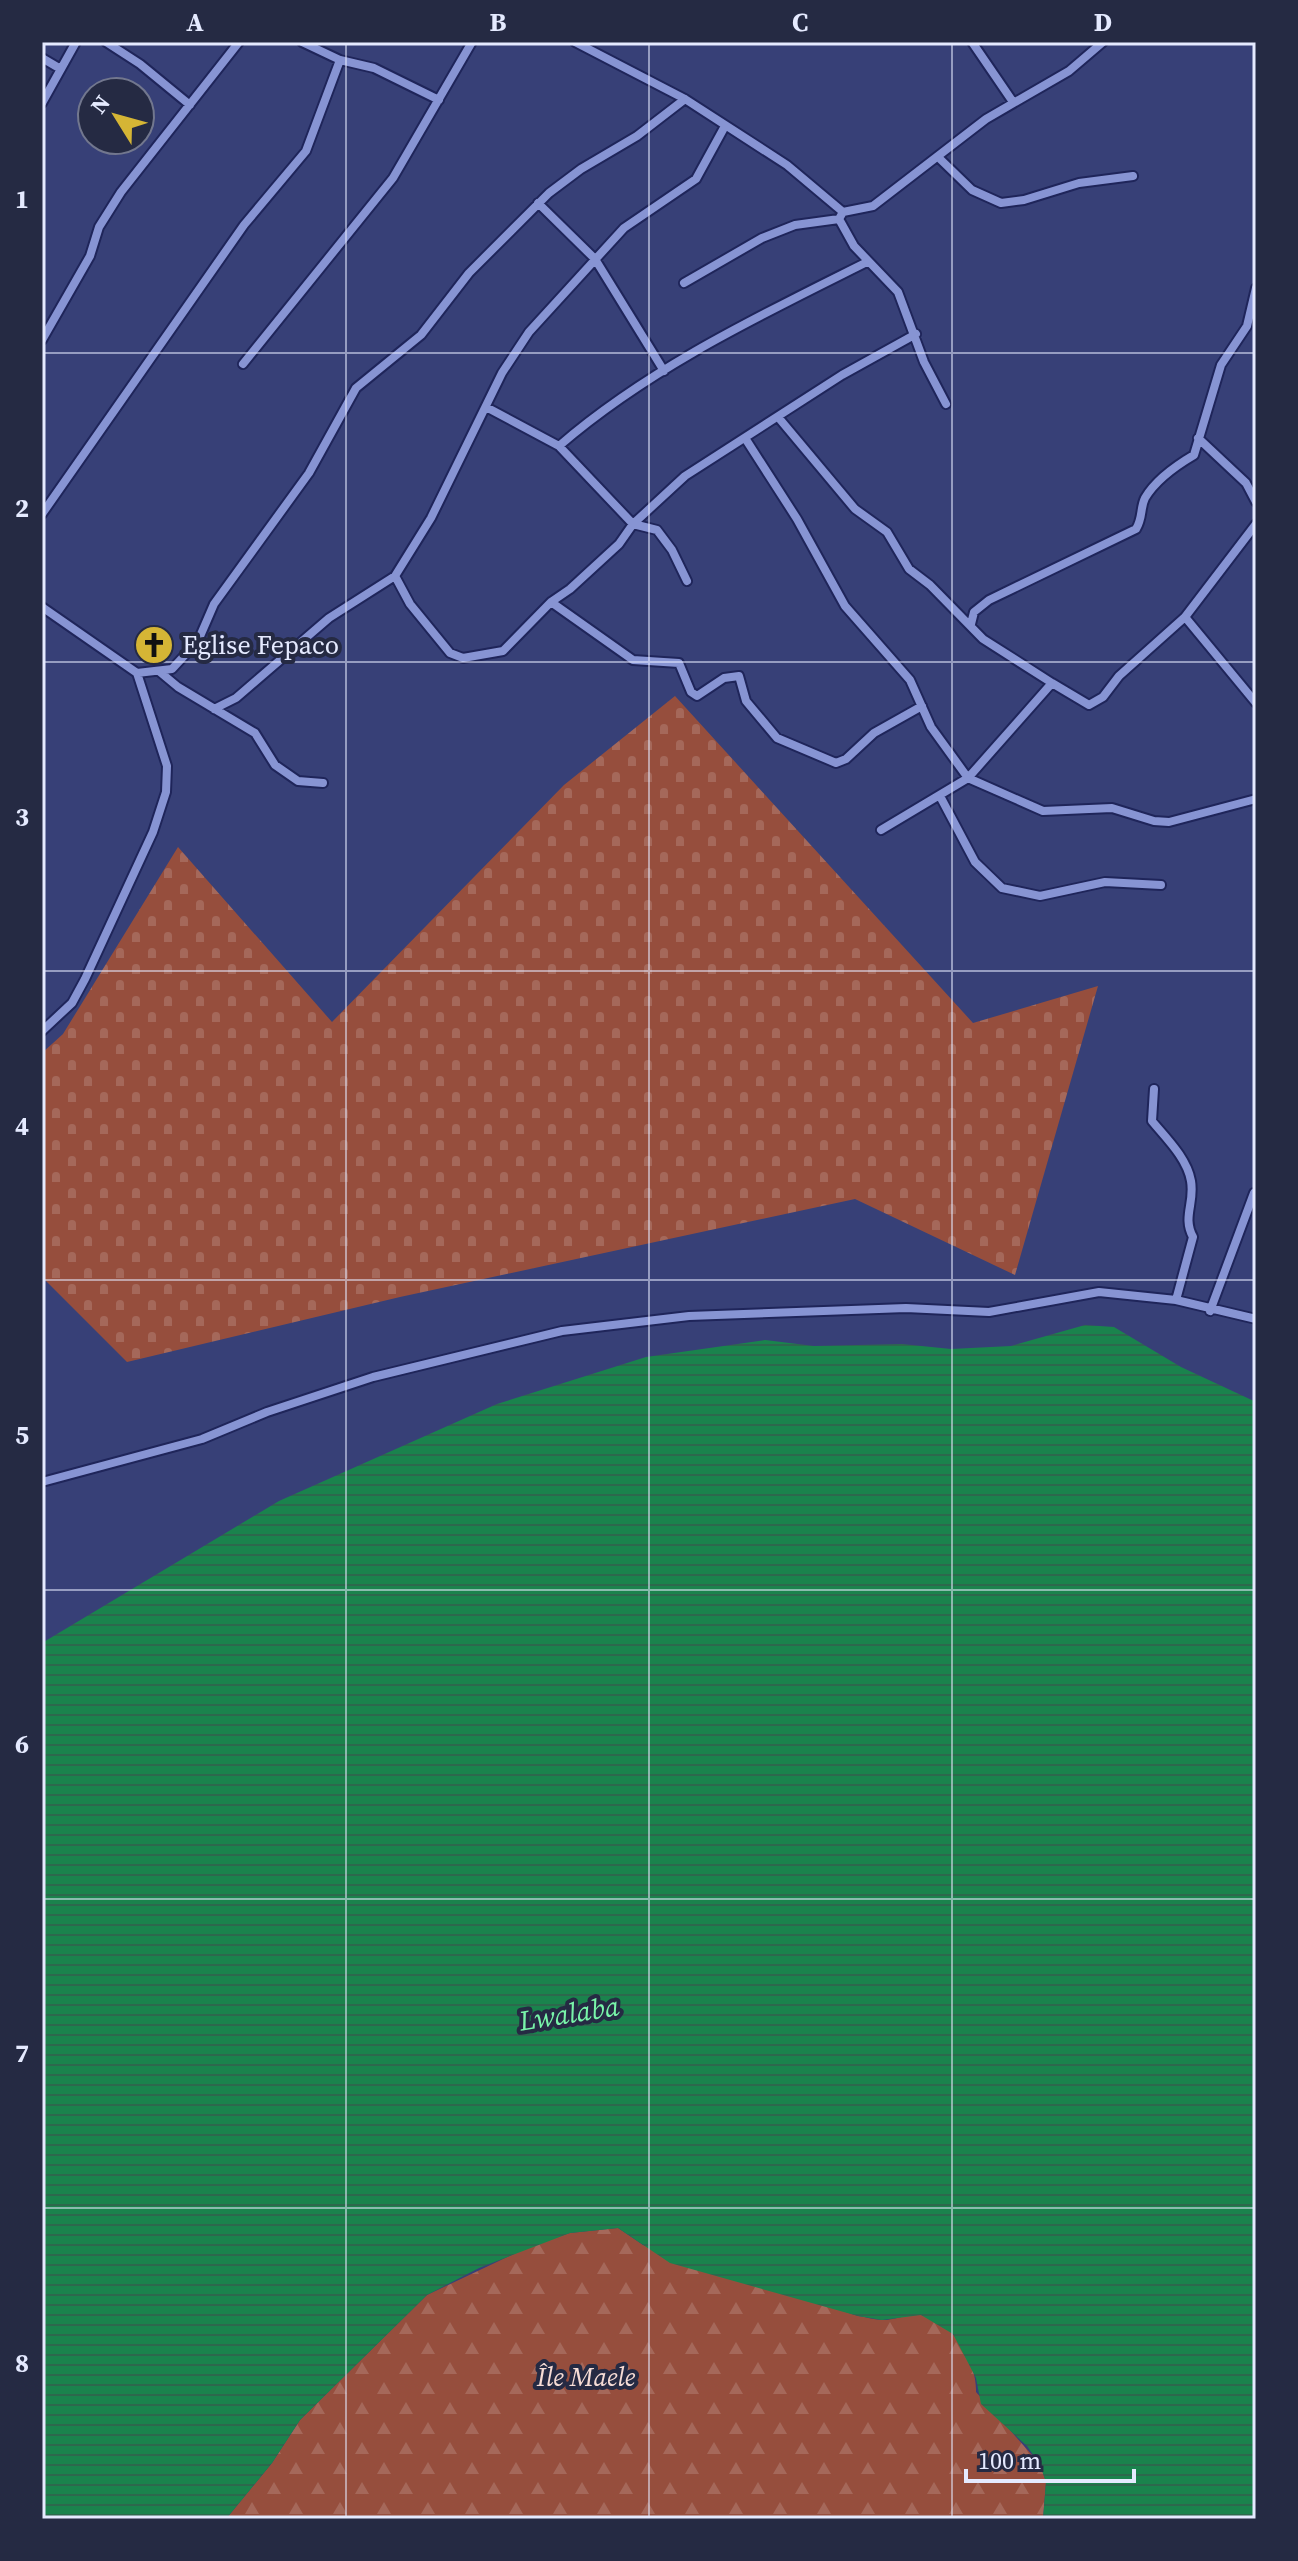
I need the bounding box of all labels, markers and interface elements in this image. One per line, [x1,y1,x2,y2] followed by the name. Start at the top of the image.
[186,4,204,40] text: A
[490,4,507,40] text: B
[792,4,808,40] text: C
[1094,4,1112,40] text: D
[76,76,156,156] north arrow
[83,89,117,119] text: N
[15,181,29,217] text: 1
[15,490,29,526] text: 2
[133,624,175,666] church icon: Eglise Fepaco
[182,627,339,663] place label: Eglise Fepaco
[15,799,29,835] text: 3
[15,1108,29,1144] text: 4
[15,1417,29,1453] text: 5
[15,1726,29,1762] text: 6
[515,1986,622,2040] water label: Lwalaba
[15,2035,29,2071] text: 7
[15,2345,29,2381] text: 8
[536,2359,636,2395] park label: Île Maele
[966,2433,1134,2483] scale bar
[978,2444,1041,2477] text: 100 m

